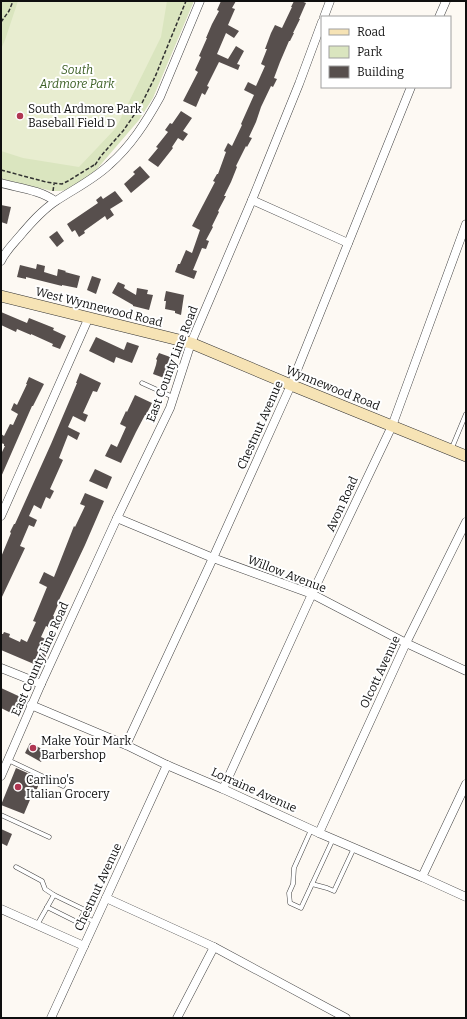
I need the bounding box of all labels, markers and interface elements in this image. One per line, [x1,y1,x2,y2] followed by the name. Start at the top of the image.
[321,16,451,88] legend
[357,25,385,39] text: Road
[357,45,383,59] text: Park
[38,63,115,91] park label: South Ardmore Park
[357,65,404,79] text: Building
[28,102,142,130] place label: South Ardmore Park Baseball Field D
[15,111,25,121] marker: South Ardmore Park Baseball Field D
[34,284,164,330] street label: West Wynnewood Road
[143,304,201,424] street label: East County Line Road
[284,363,382,413] street label: Wynnewood Road
[234,379,286,471] street label: Chestnut Avenue
[323,474,361,534] street label: Avon Road
[246,553,328,595] street label: Willow Avenue
[9,600,71,718] street label: East County Line Road
[357,633,403,711] street label: Olcott Avenue
[41,734,131,762] place label: Make Your Mark Barbershop
[28,743,38,753] marker: Make Your Mark Barbershop
[209,765,299,815] street label: Lorraine Avenue
[26,773,110,801] place label: Carlino's Italian Grocery
[13,782,23,792] marker: Carlino's Italian Grocery
[71,841,125,933] street label: Chestnut Avenue

